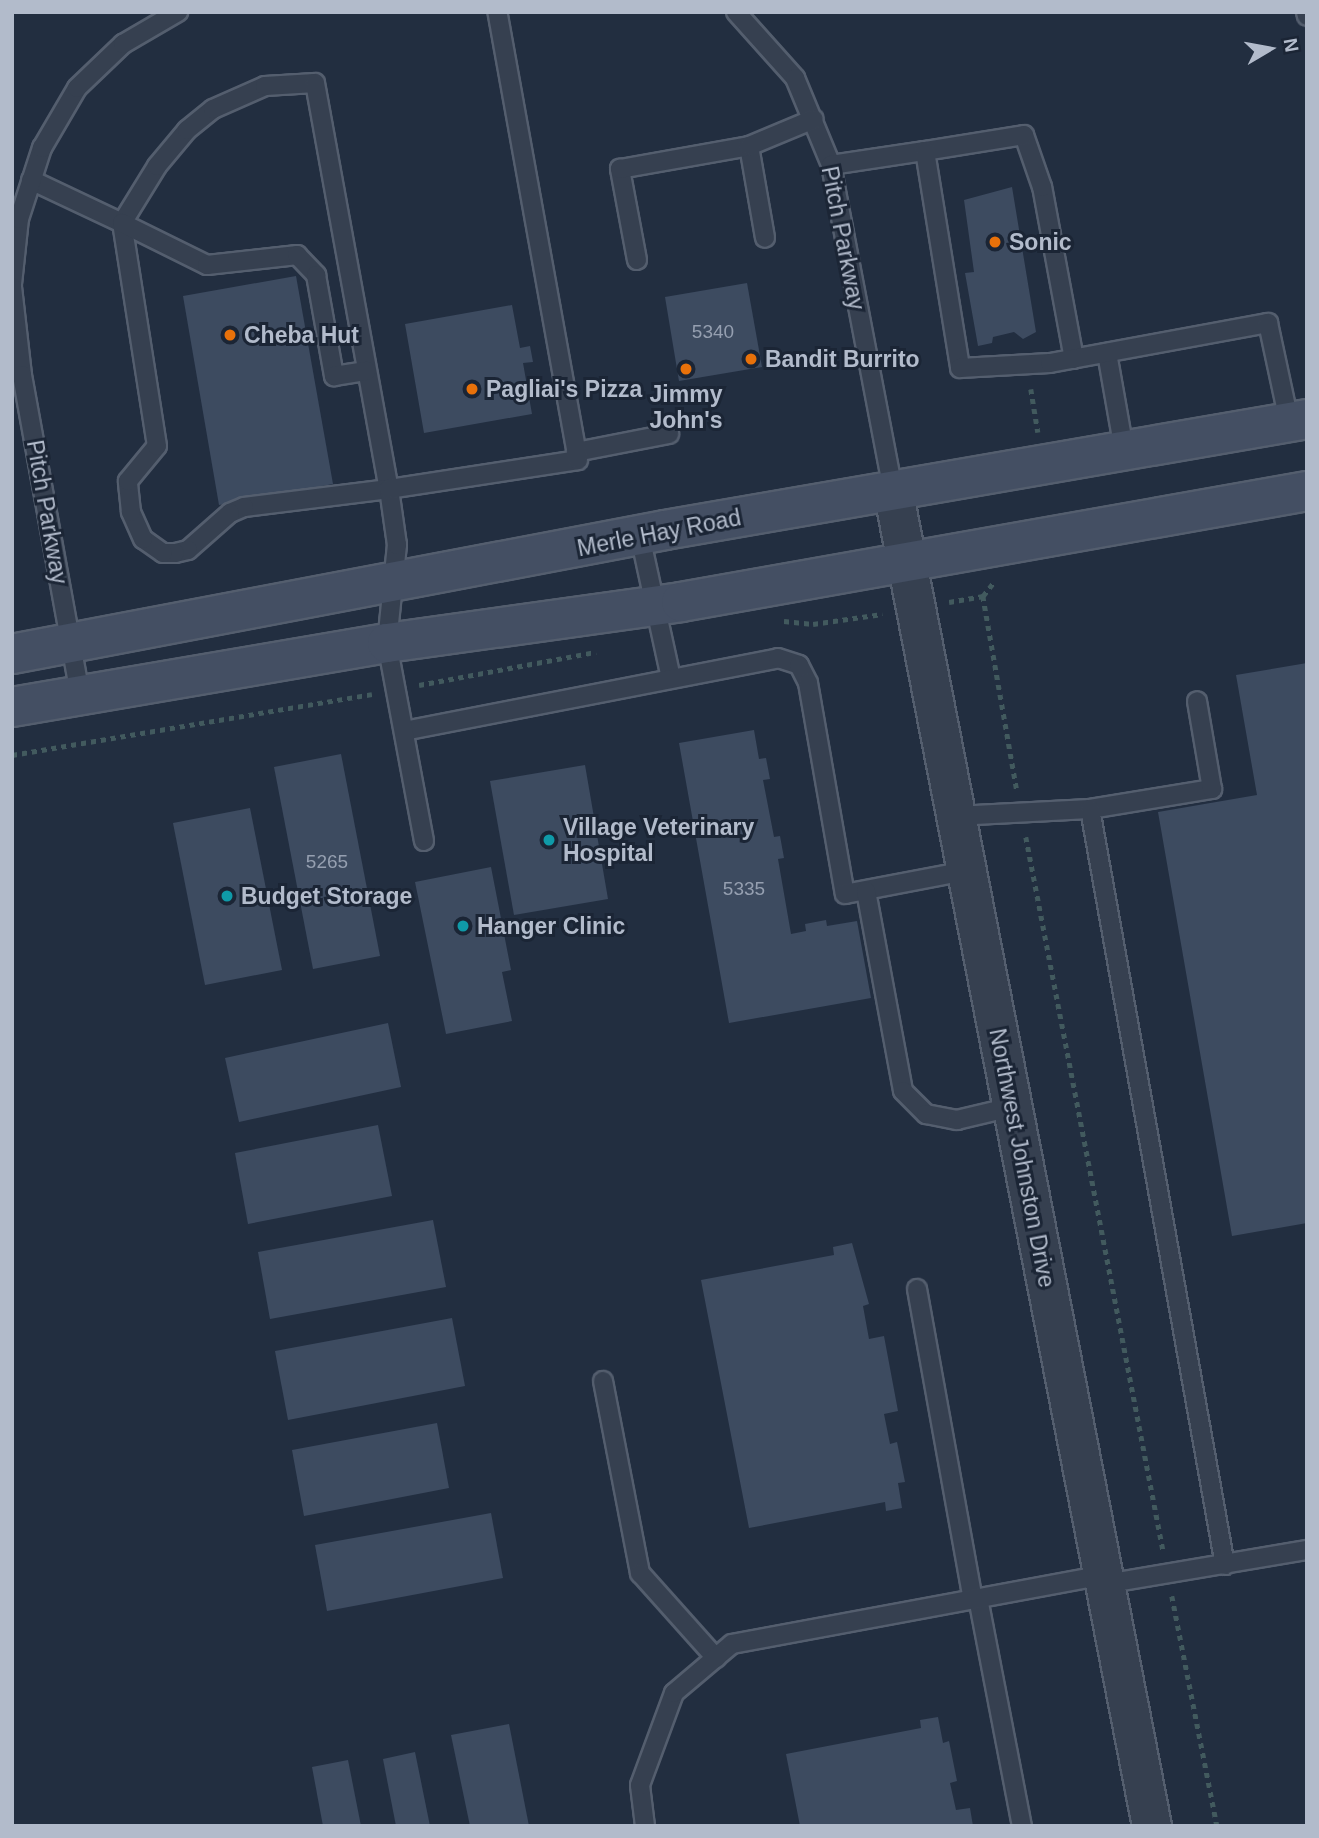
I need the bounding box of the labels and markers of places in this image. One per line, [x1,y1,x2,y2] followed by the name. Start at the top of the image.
[1009,228,1072,256] place label: Sonic
[987,234,1003,250] marker: Sonic
[244,321,359,349] place label: Cheba Hut
[222,327,238,343] marker: Cheba Hut
[765,345,920,373] place label: Bandit Burrito
[743,351,759,367] marker: Bandit Burrito
[678,361,694,377] marker: Jimmy John's
[486,375,642,403] place label: Pagliai's Pizza
[649,380,723,434] place label: Jimmy John's
[464,381,480,397] marker: Pagliai's Pizza
[563,813,754,867] place label: Village Veterinary Hospital
[541,832,557,848] marker: Village Veterinary Hospital
[241,882,412,910] place label: Budget Storage
[219,888,235,904] marker: Budget Storage
[477,912,625,940] place label: Hanger Clinic
[455,918,471,934] marker: Hanger Clinic

